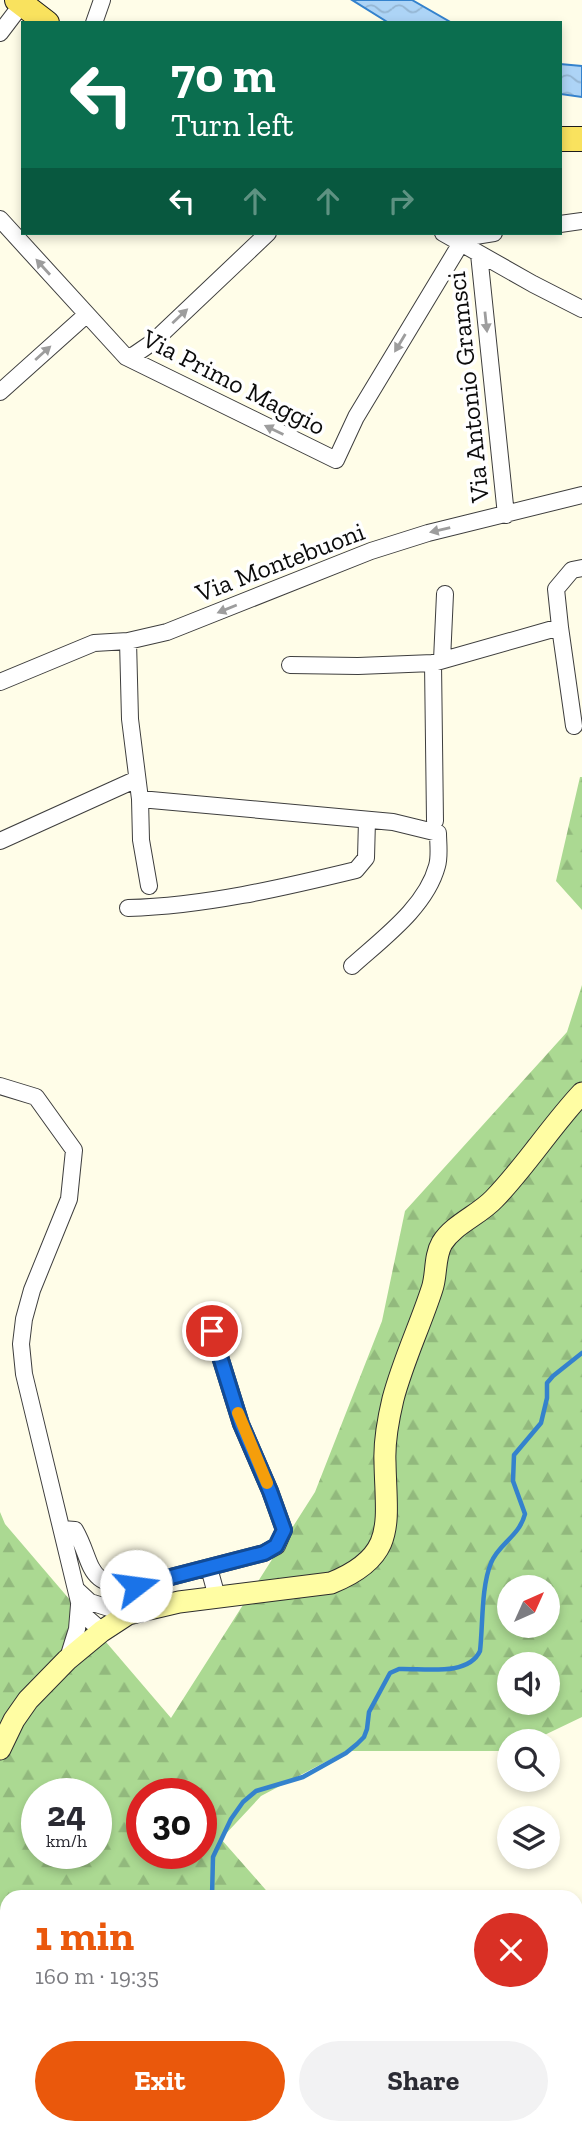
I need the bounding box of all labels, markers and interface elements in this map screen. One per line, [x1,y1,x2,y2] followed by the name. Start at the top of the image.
[171,46,276,105] text: 70 m
[56,49,147,140] icon: left
[171,106,293,144] text: Turn left
[163,182,201,220] icon: left
[236,182,274,220] icon: ahead
[309,182,347,220] icon: ahead
[382,182,420,220] icon: right
[35,258,51,276] one-way arrow
[440,270,496,505] street label: Via Antonio Gramsci
[171,308,189,324] one-way arrow
[481,311,492,333] one-way arrow
[136,322,331,442] street label: Via Primo Maggio
[394,334,407,353] one-way arrow
[34,346,51,362] one-way arrow
[264,424,284,436] one-way arrow
[190,515,369,609] street label: Via Montebuoni
[429,525,451,536] one-way arrow
[216,603,237,614] one-way arrow
[182,1301,242,1361] pin
[193,1312,231,1350] icon: arrive
[99,1549,173,1623] position arrow
[497,1575,560,1638] north arrow
[497,1575,560,1869] map controls
[497,1652,560,1715] button: sound
[497,1729,560,1792] button: search
[126,1778,217,1869] speed limit sign: 30
[47,1793,86,1835] text: 24
[497,1806,560,1869] button: layers
[46,1830,87,1852] text: km/h
[35,1910,134,1961] text: 1 min
[474,1913,548,1987] button: close
[35,1962,159,1990] text: 160 m · 19:35
[35,2041,285,2121] button: Exit
[299,2041,548,2121] button: Share

